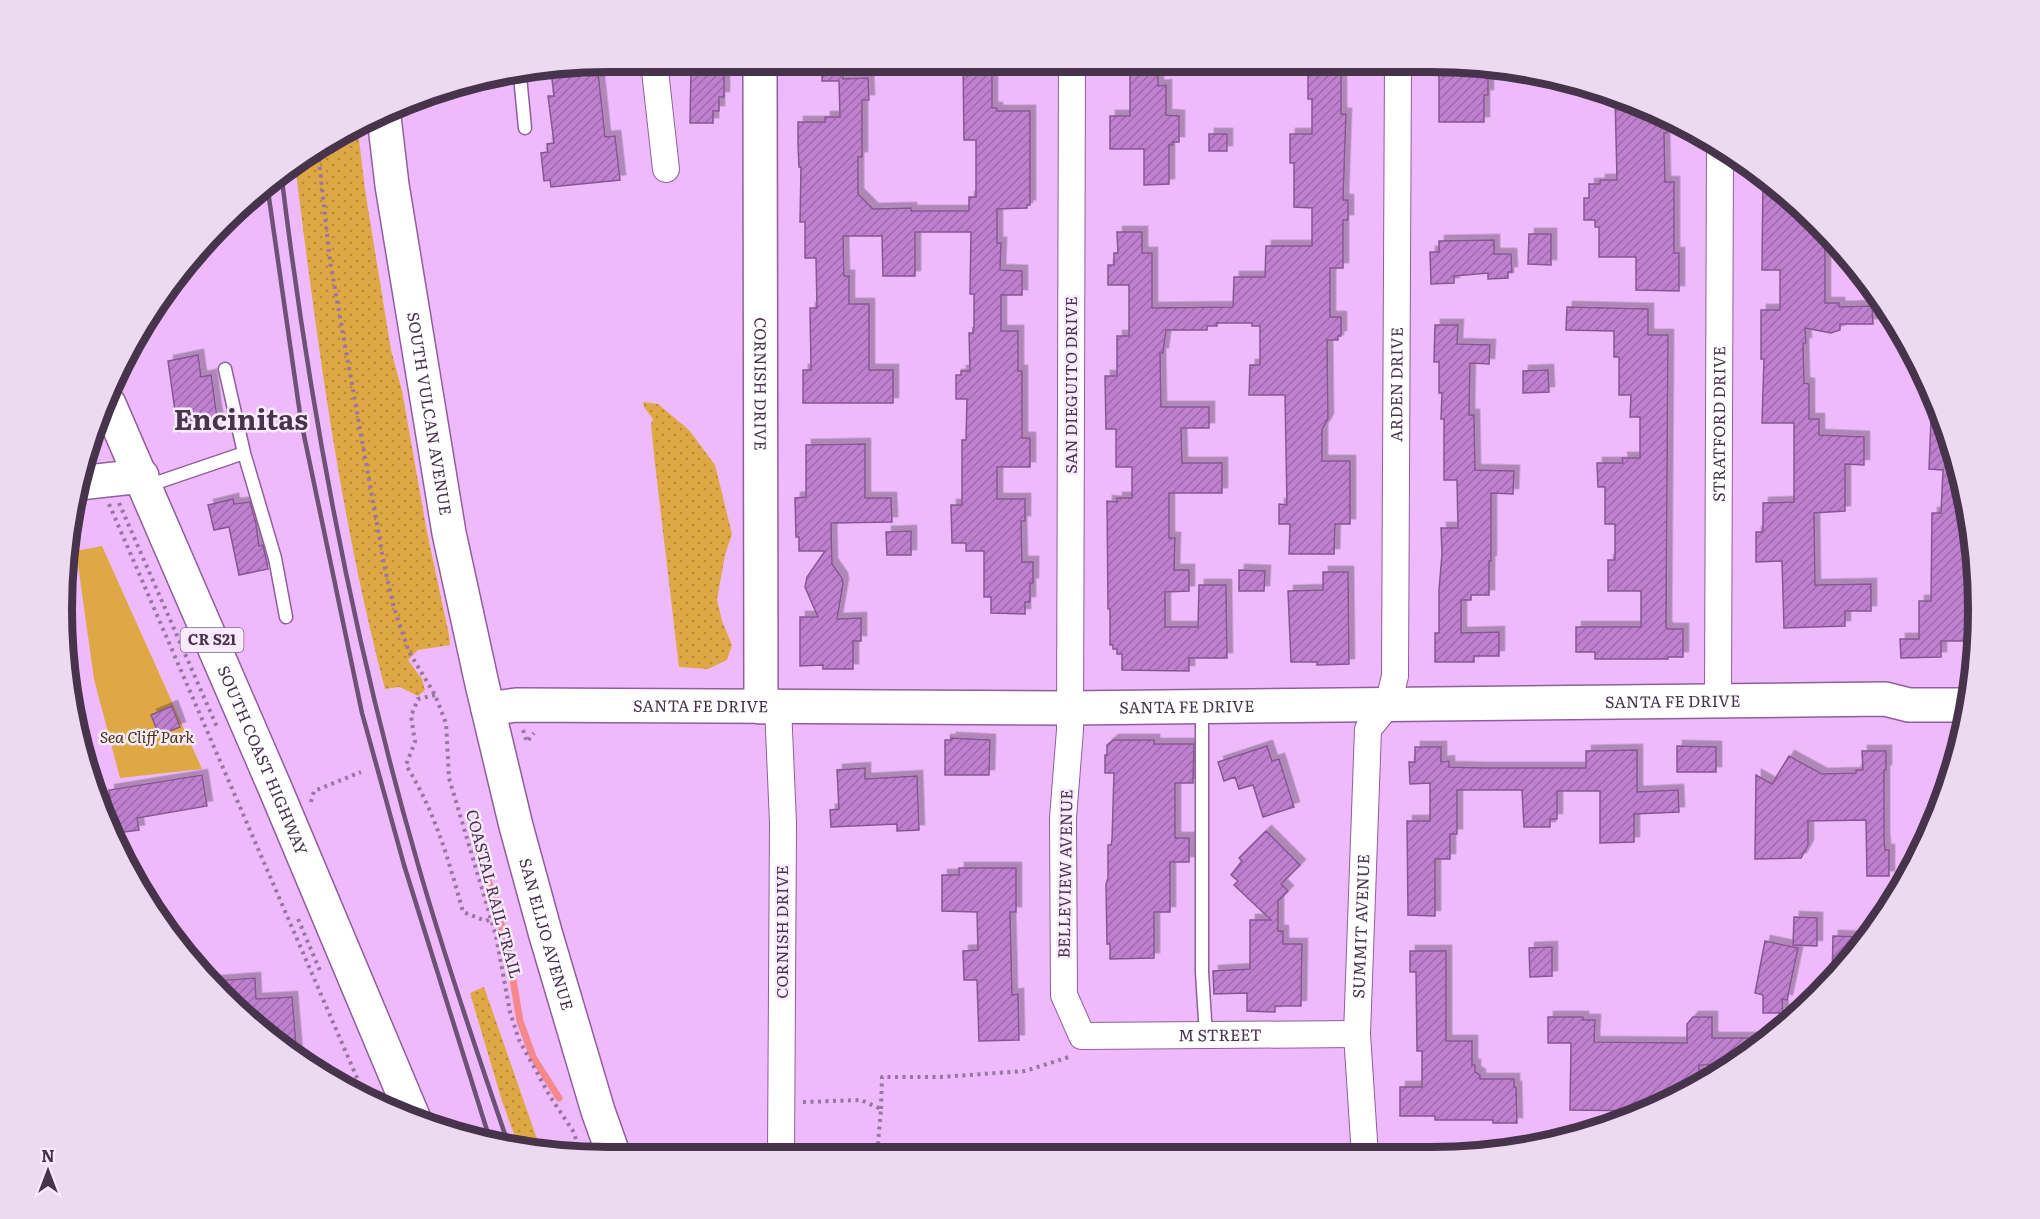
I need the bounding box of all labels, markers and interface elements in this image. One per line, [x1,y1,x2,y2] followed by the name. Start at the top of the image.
[1058,296,1082,474] street label: SAN DIEGUITO DRIVE
[402,310,459,517] street label: SOUTH VULCAN AVENUE
[749,317,774,451] street label: CORNISH DRIVE
[1383,327,1408,442] street label: ARDEN DRIVE
[1706,346,1730,502] street label: STRATFORD DRIVE
[174,397,308,439] district label: Encinitas
[180,628,244,652] road number: CR S21
[212,661,315,859] street label: SOUTH COAST HIGHWAY
[1605,688,1740,713] street label: SANTA FE DRIVE
[633,693,768,717] street label: SANTA FE DRIVE
[1119,693,1254,718] street label: SANTA FE DRIVE
[100,724,194,748] park label: Sea Cliff Park
[1051,789,1077,959] street label: BELLEVIEW AVENUE
[461,807,529,981] street label: COASTAL RAIL TRAIL
[1345,854,1374,999] street label: SUMMIT AVENUE
[514,855,581,1013] street label: SAN ELIJO AVENUE
[769,865,793,999] street label: CORNISH DRIVE
[1178,1022,1262,1046] street label: M STREET
[18,1141,78,1201] north arrow
[41,1143,55,1167] text: N

